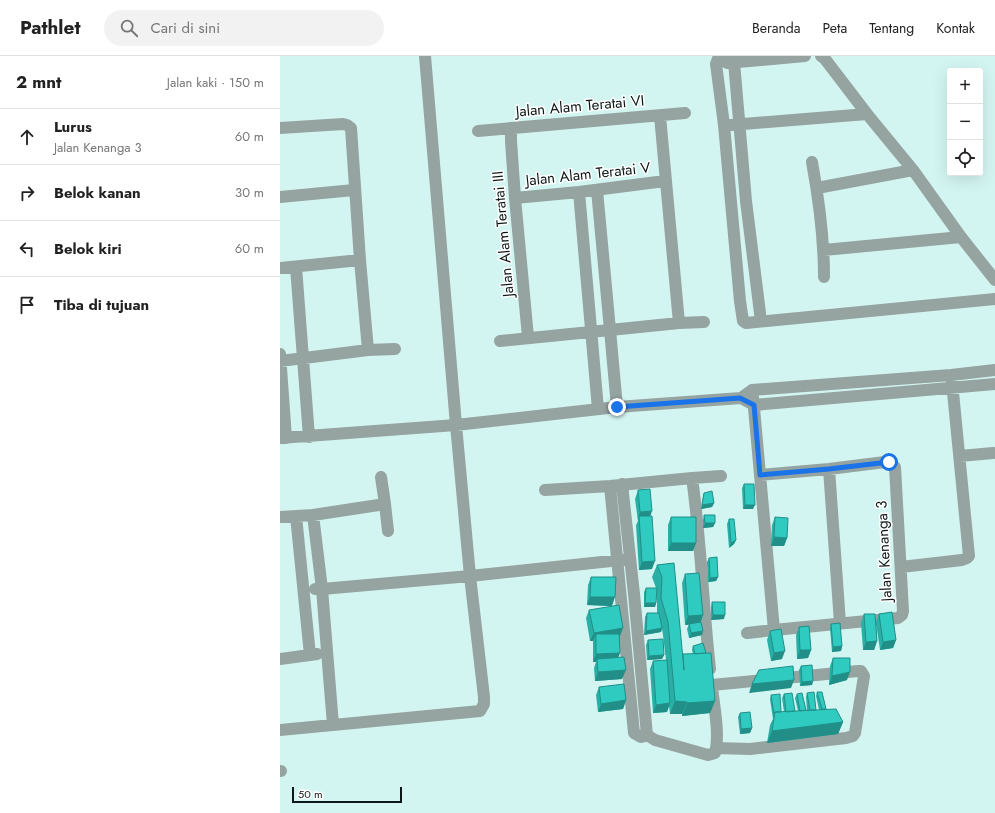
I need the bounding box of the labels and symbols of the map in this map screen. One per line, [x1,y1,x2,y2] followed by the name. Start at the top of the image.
[513,89,645,123] street label: Jalan Alam Teratai VI
[523,157,652,192] street label: Jalan Alam Teratai V
[487,170,520,300] street label: Jalan Alam Teratai III
[608,398,626,416] route end
[880,453,898,471] route start
[870,500,898,604] street label: Jalan Kenanga 3
[292,785,402,804] scale bar

